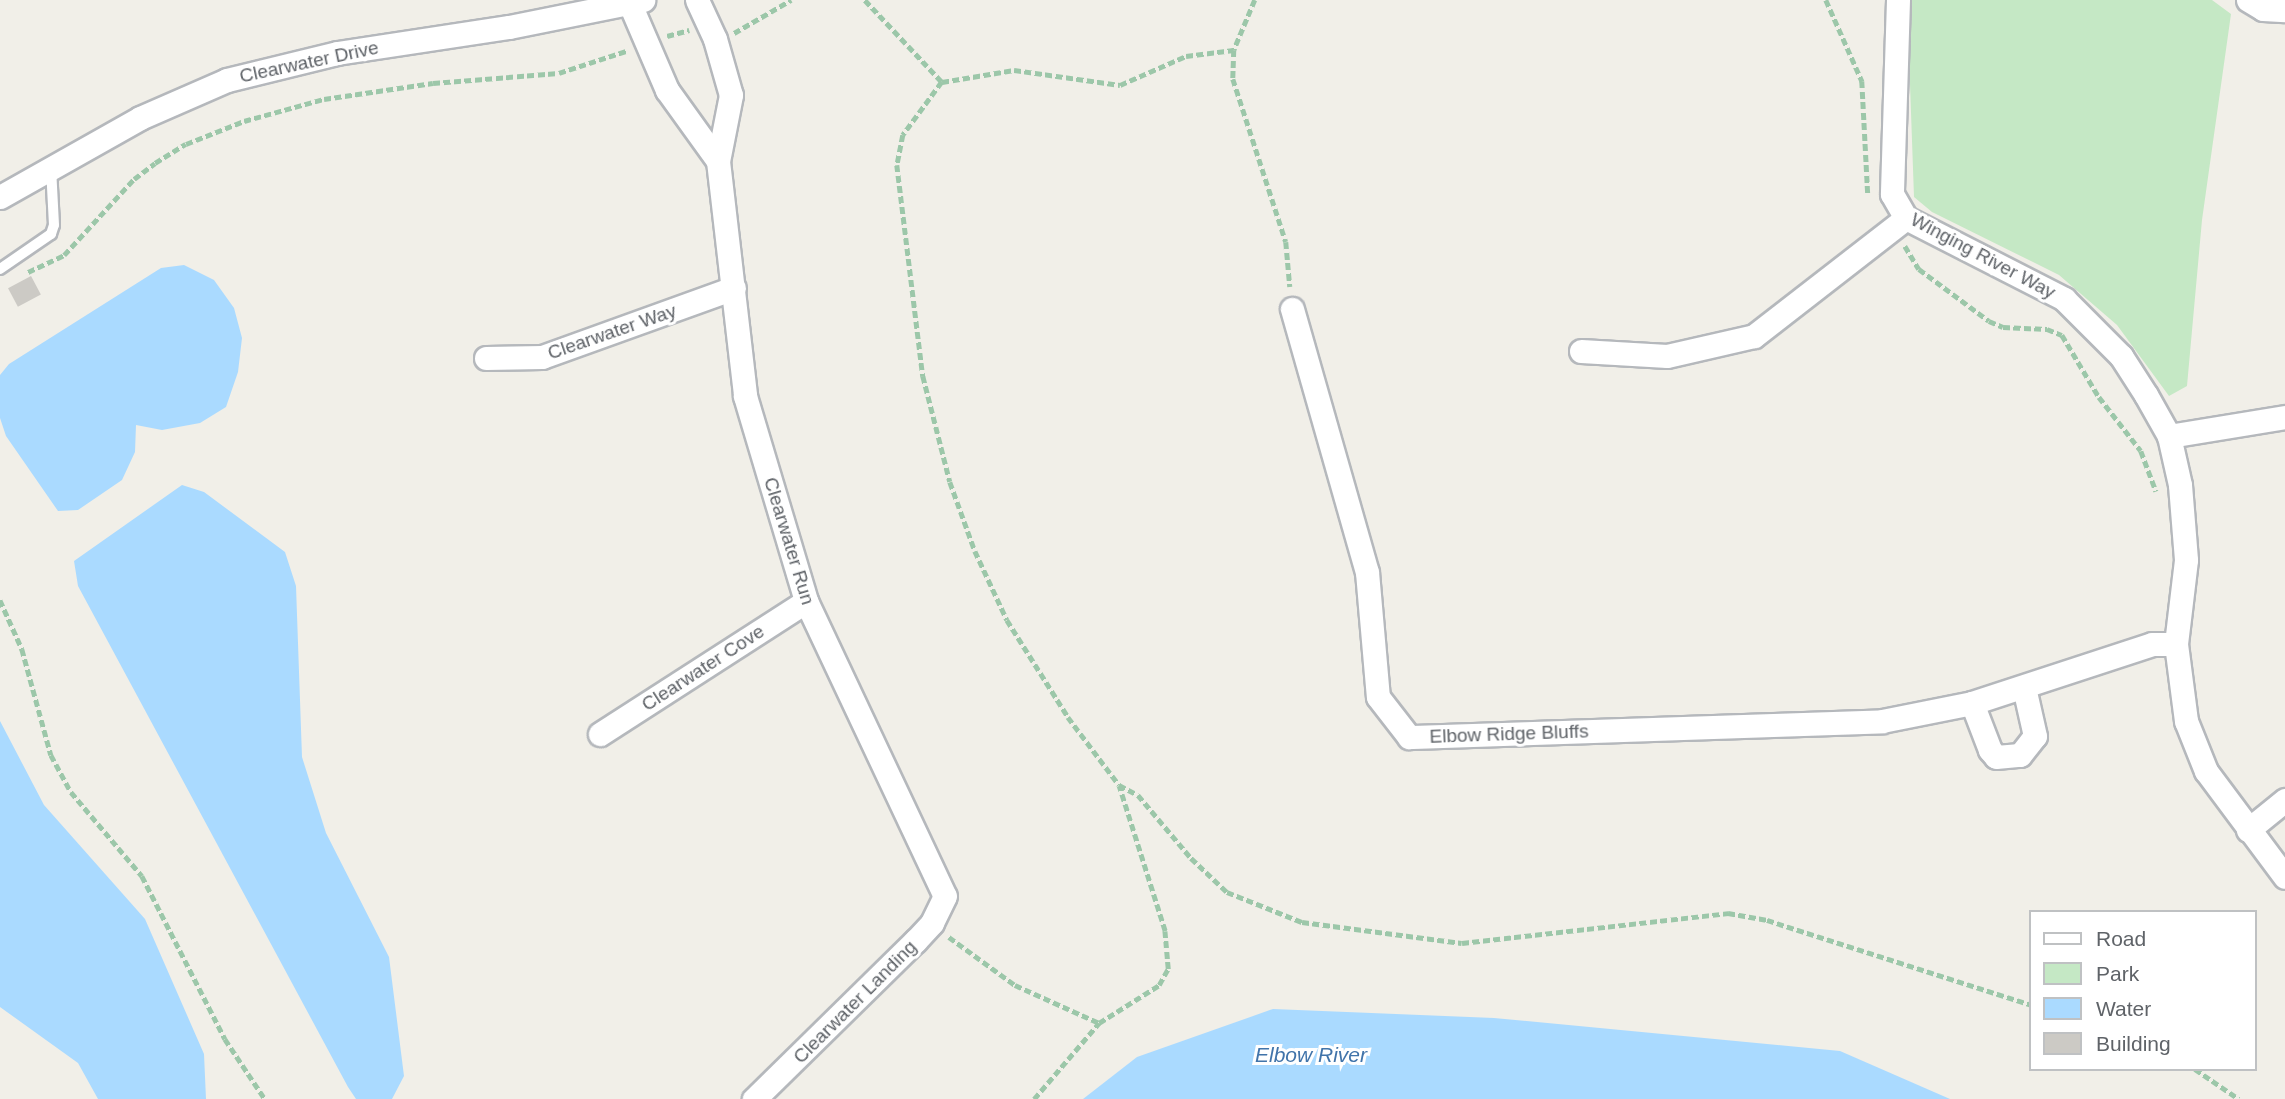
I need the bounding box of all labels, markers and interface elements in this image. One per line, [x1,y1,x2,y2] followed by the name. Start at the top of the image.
[237,36,381,88] street label: Clearwater Drive
[1907,208,2059,304] street label: Winging River Way
[545,299,679,365] street label: Clearwater Way
[759,475,819,607] street label: Clearwater Run
[637,620,769,716] street label: Clearwater Cove
[1429,720,1589,748] street label: Elbow Ridge Bluffs
[2030,910,2257,1071] legend
[2096,927,2146,950] text: Road
[789,936,921,1068] street label: Clearwater Landing
[2096,962,2139,985] text: Park
[2096,997,2151,1020] text: Water
[2096,1032,2171,1055] text: Building
[1255,1042,1367,1068] water label: Elbow River

